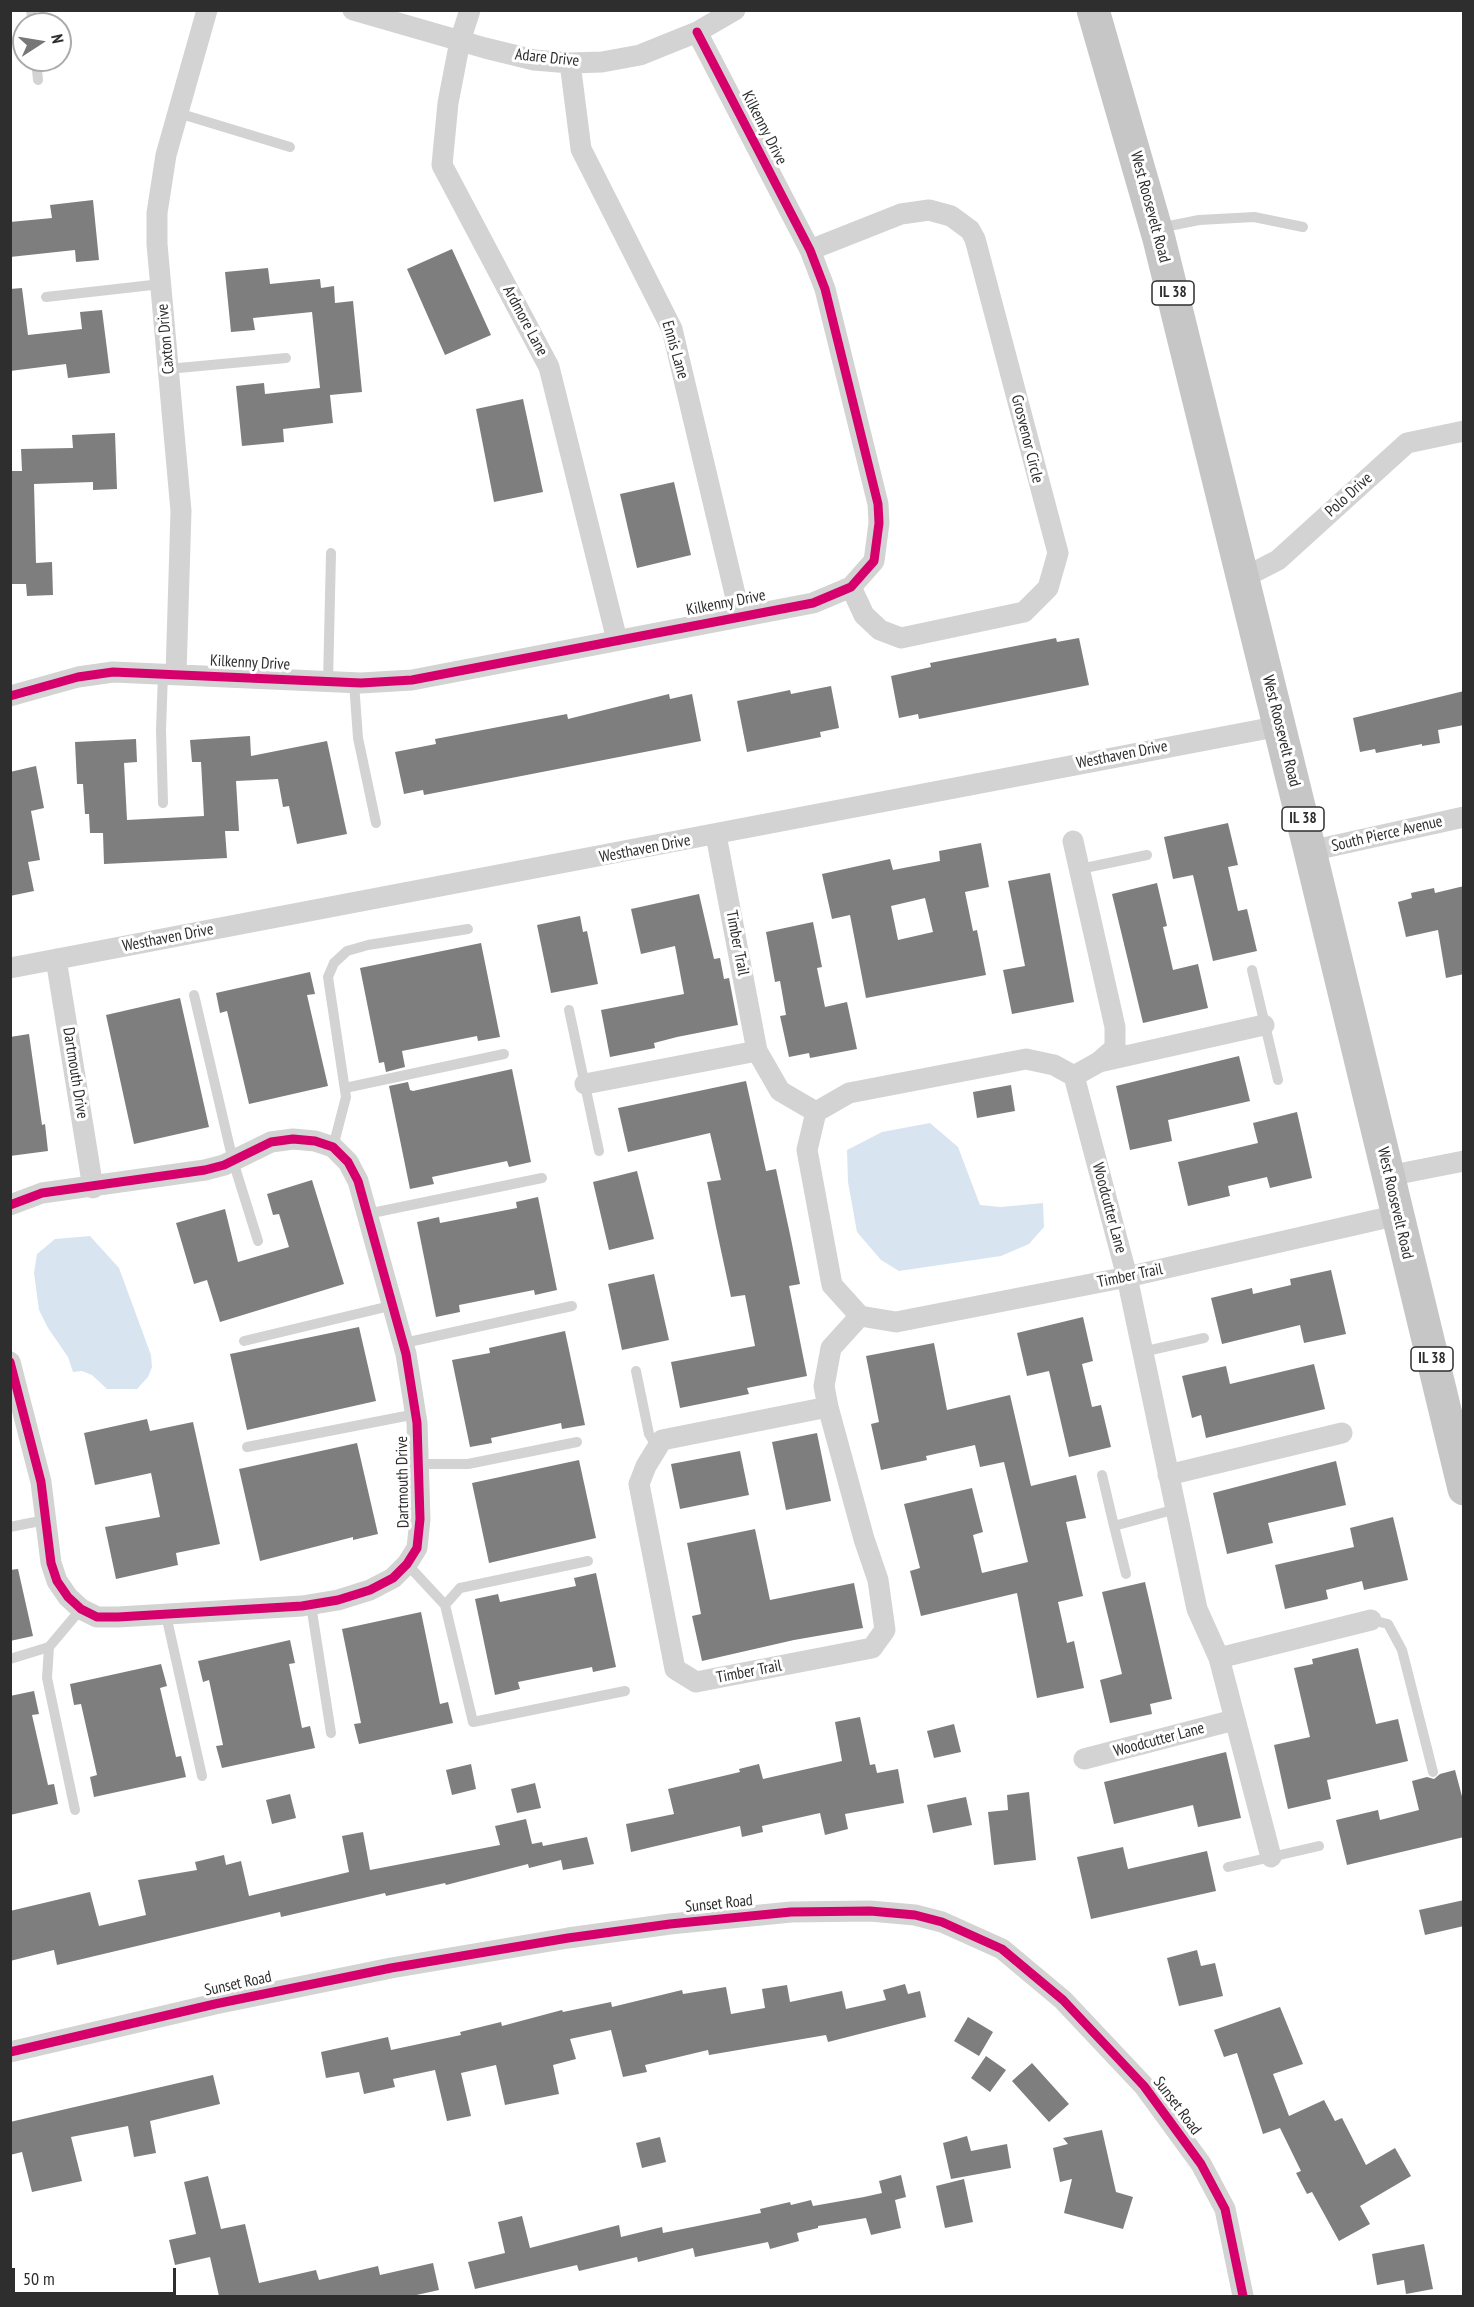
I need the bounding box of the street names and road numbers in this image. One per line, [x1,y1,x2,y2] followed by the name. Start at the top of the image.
[514,45,580,71] street label: Adare Drive
[737,88,791,168] street label: Kilkenny Drive
[1126,149,1174,265] street label: West Roosevelt Road
[1152,281,1194,305] road number: IL 38
[498,282,552,360] street label: Ardmore Lane
[153,303,179,375] street label: Caxton Drive
[658,319,692,381] street label: Ennis Lane
[1007,393,1047,485] street label: Grosvenor Circle
[1321,469,1377,521] street label: Polo Drive
[685,586,767,620] street label: Kilkenny Drive
[209,651,291,675] street label: Kilkenny Drive
[1258,673,1304,789] street label: West Roosevelt Road
[1075,737,1169,773] street label: Westhaven Drive
[1282,807,1324,831] road number: IL 38
[1330,812,1444,856] street label: South Pierce Avenue
[598,831,692,867] street label: Westhaven Drive
[721,909,753,977] street label: Timber Trail
[121,920,215,956] street label: Westhaven Drive
[58,1026,92,1120] street label: Dartmouth Drive
[1373,1145,1417,1261] street label: West Roosevelt Road
[1088,1161,1130,1255] street label: Woodcutter Lane
[1096,1260,1164,1292] street label: Timber Trail
[1411,1347,1453,1371] road number: IL 38
[393,1436,413,1528] street label: Dartmouth Drive
[715,1656,783,1688] street label: Timber Trail
[1112,1719,1206,1761] street label: Woodcutter Lane
[684,1891,754,1917] street label: Sunset Road
[203,1968,273,2000] street label: Sunset Road
[1149,2073,1205,2139] street label: Sunset Road

